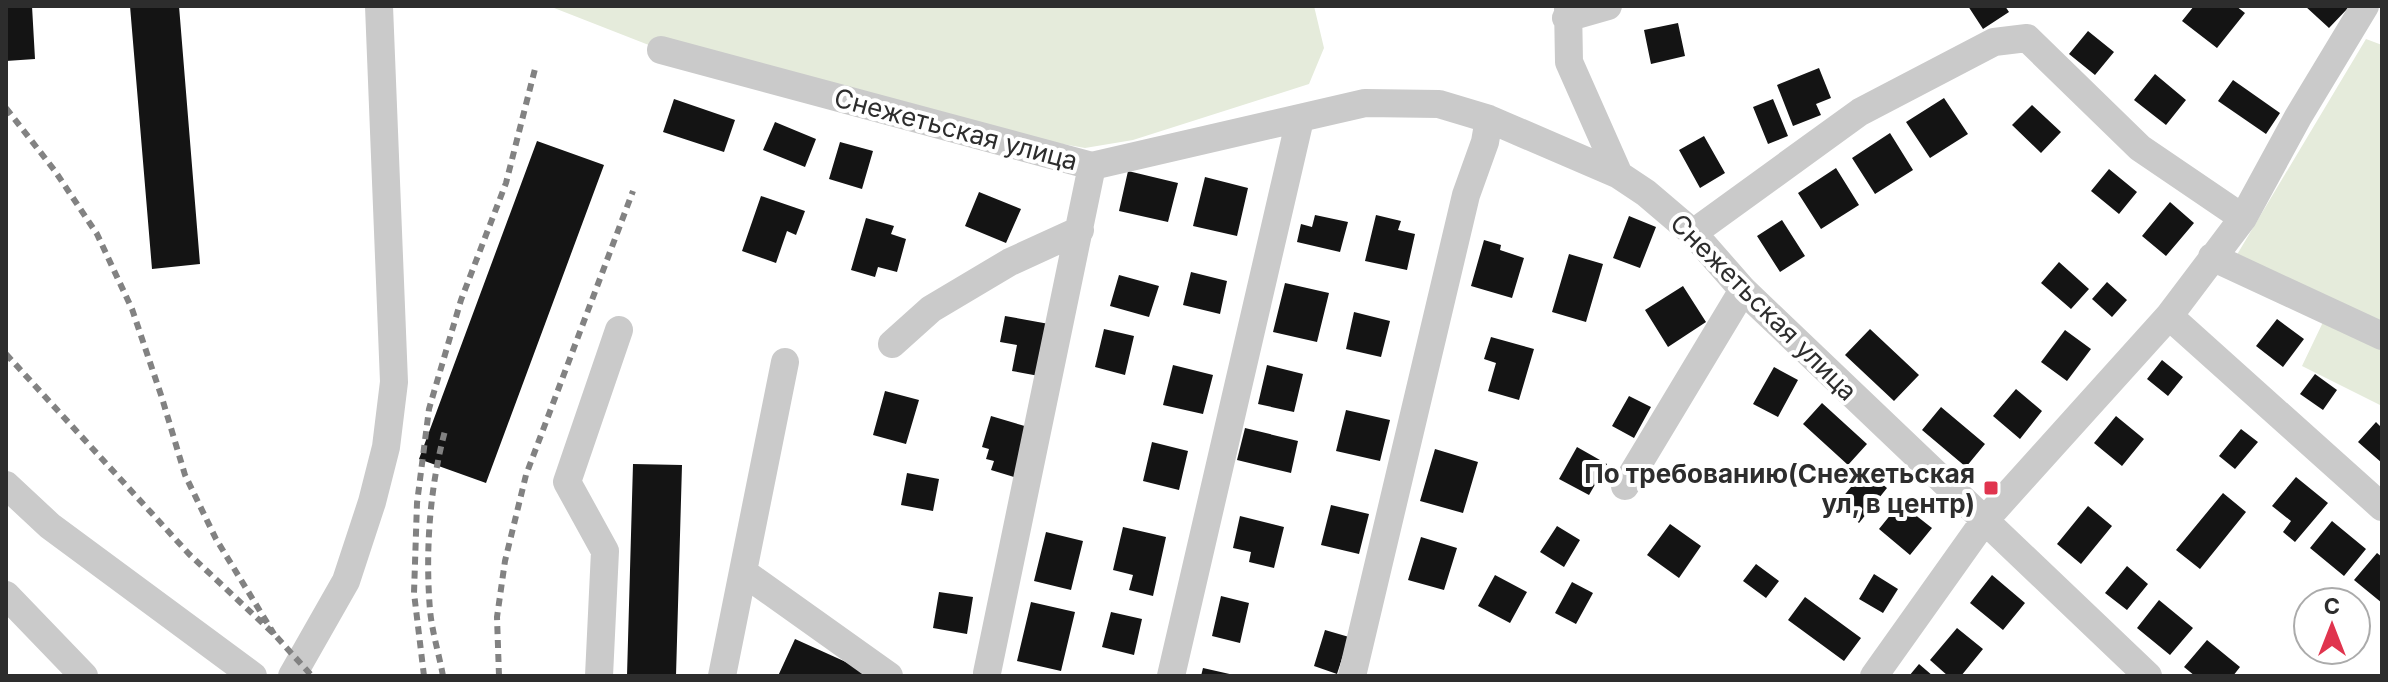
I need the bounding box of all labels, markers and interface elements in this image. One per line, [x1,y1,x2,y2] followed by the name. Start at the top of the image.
[831,82,1081,176] street label: Снежетьская улица
[1664,207,1864,407] street label: Снежетьская улица
[1584,458,1975,519] place label: По требованию(Снежетьская ул, в центр)
[1982,479,2000,497] marker: По требованию(Снежетьская ул, в центр)
[2292,586,2372,666] north arrow
[2324,593,2340,619] text: С

